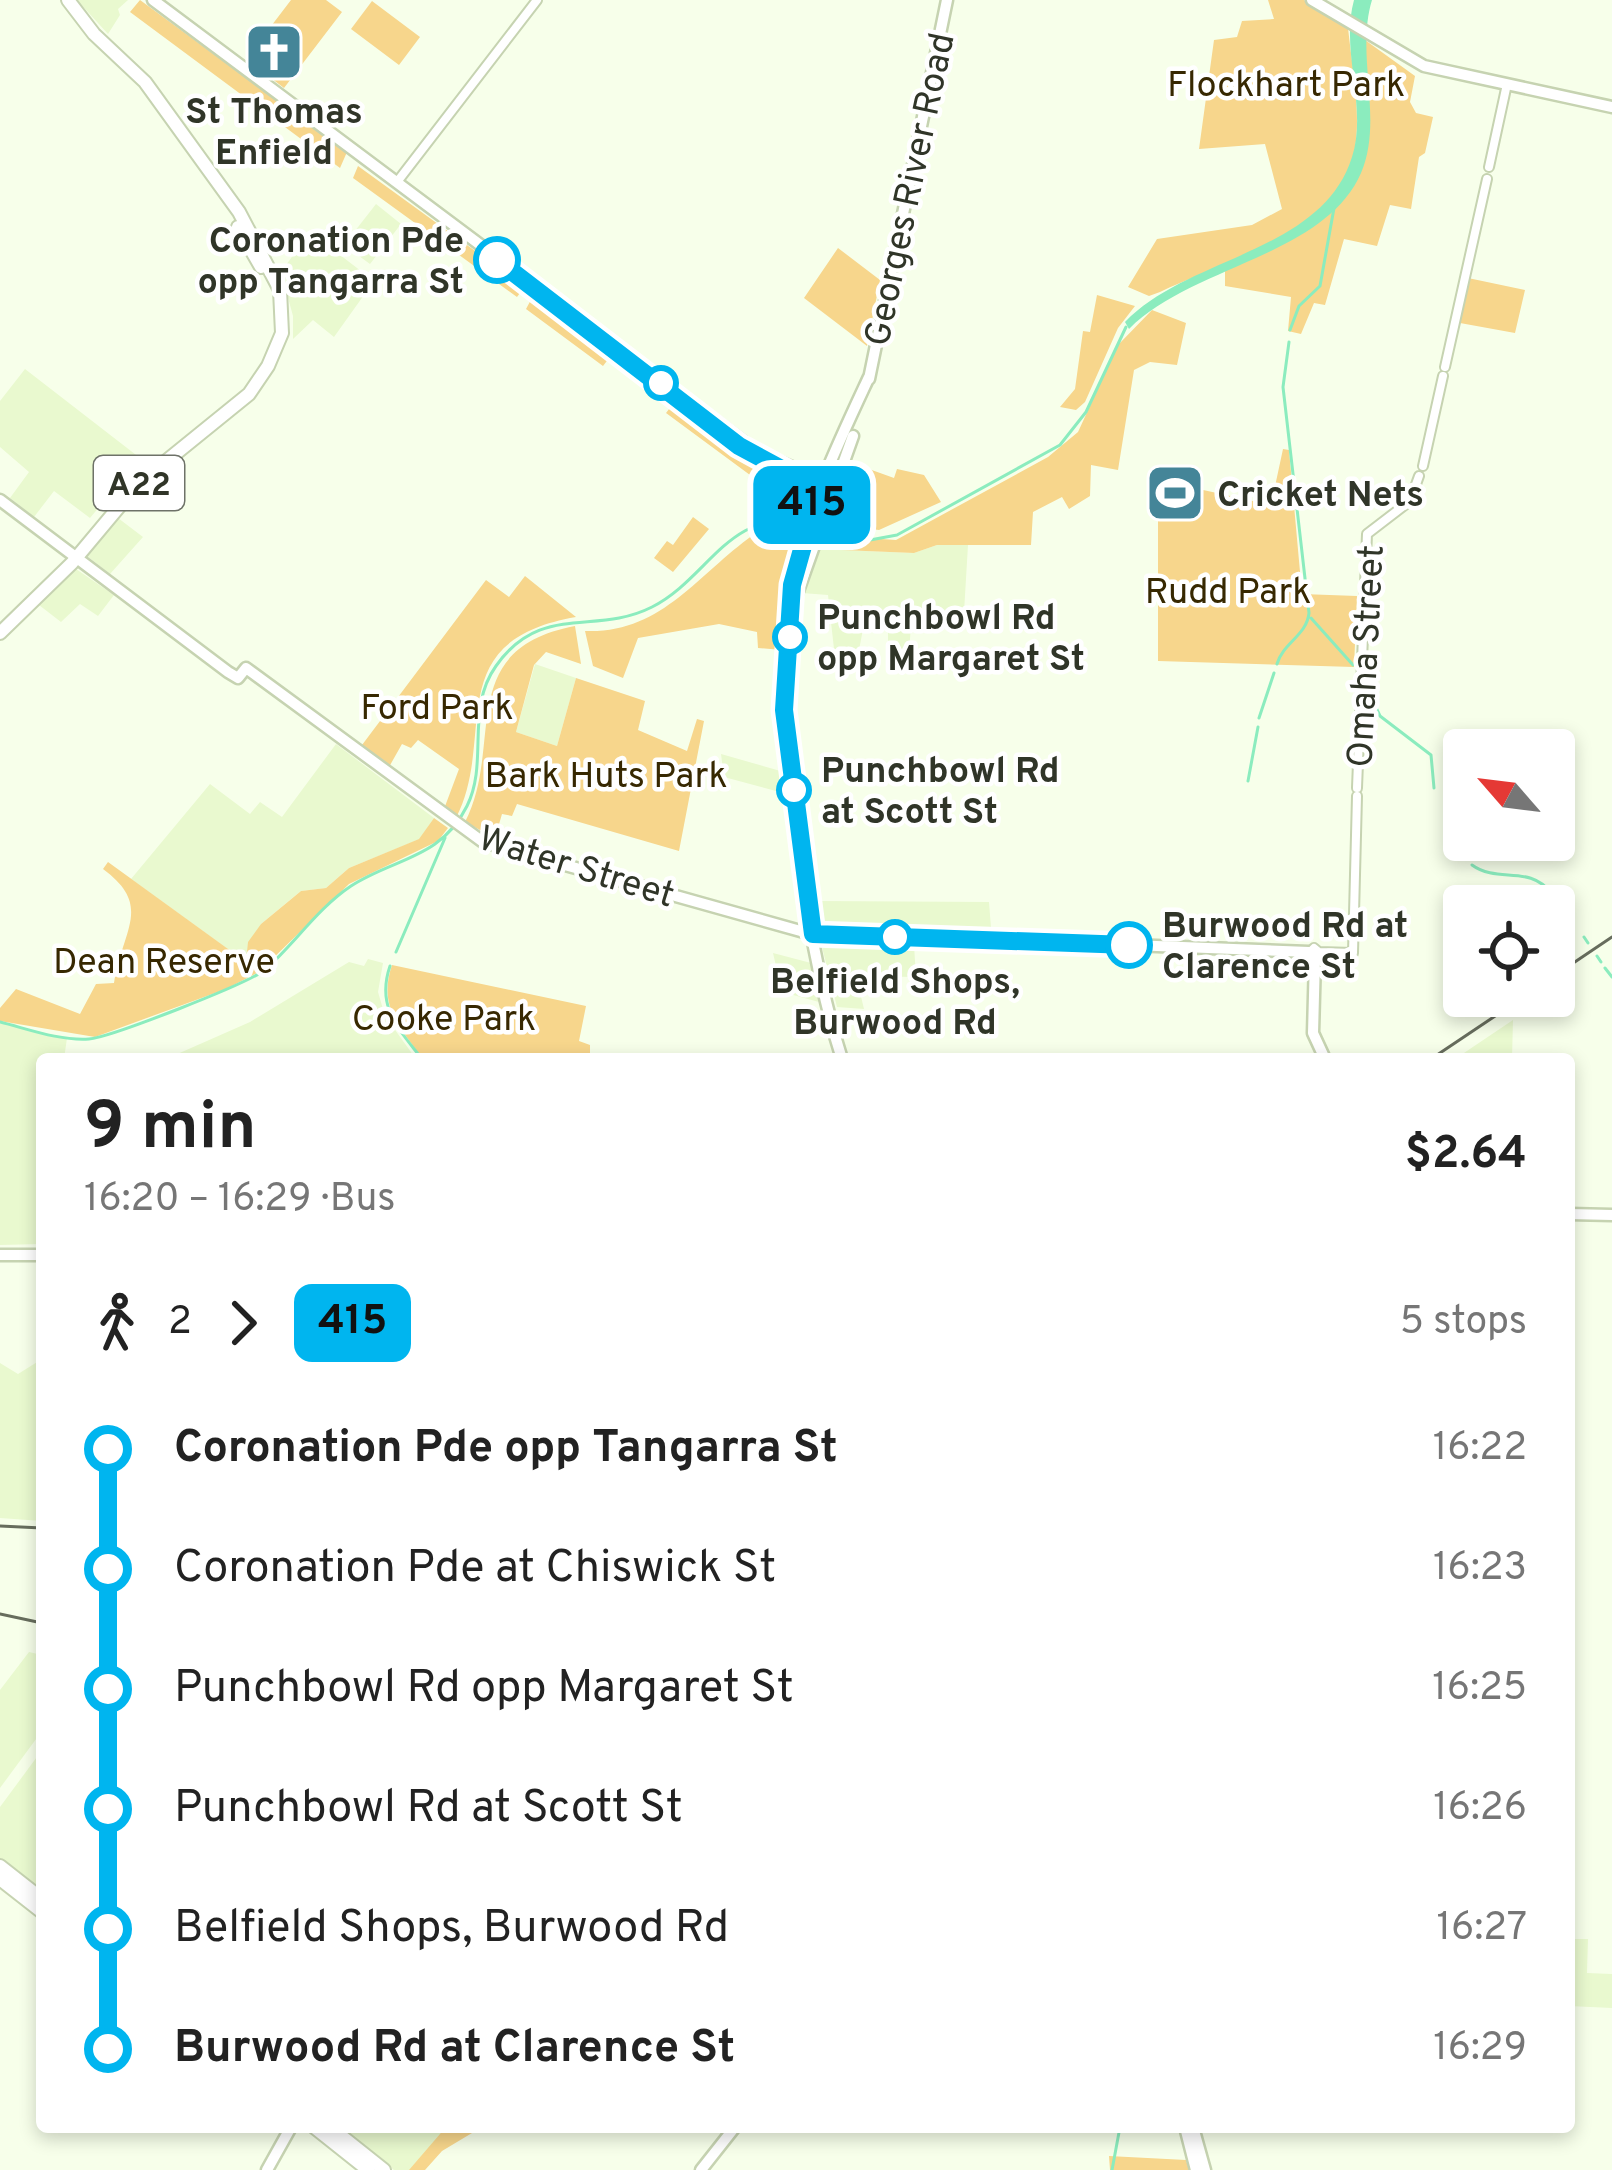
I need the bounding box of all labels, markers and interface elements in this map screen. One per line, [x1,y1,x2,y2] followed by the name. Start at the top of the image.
[243,21,305,83] church icon: St Thomas Enfield
[856,29,968,351] street label: Georges River Road
[1167,64,1405,110] park label: Flockhart Park
[185,91,363,178] place label: St Thomas Enfield
[197,220,464,307] place label: Coronation Pde opp Tangarra St
[475,238,519,282] marker: Coronation Pde opp Tangarra St
[645,367,677,399] unlabelled marker
[94,456,184,510] road number: A22
[1144,462,1206,524] sports icon: Cricket Nets
[743,466,881,544] line badge: 415
[1217,474,1424,520] place label: Cricket Nets
[777,478,847,531] text: 415
[1339,544,1397,769] street label: Omaha Street
[1145,571,1311,617] park label: Rudd Park
[817,597,1085,684] place label: Punchbowl Rd opp Margaret St
[774,621,806,653] marker: Punchbowl Rd opp Margaret St
[360,687,514,733] park label: Ford Park
[1443,729,1575,861] north arrow
[1443,729,1575,1017] map controls
[821,750,1060,837] place label: Punchbowl Rd at Scott St
[484,755,728,801] park label: Bark Huts Park
[778,774,810,806] marker: Punchbowl Rd at Scott St
[472,817,679,920] street label: Water Street
[1443,885,1575,1017] button: locate
[1162,905,1408,992] place label: Burwood Rd at Clarence St
[879,921,911,953] marker: Belfield Shops, Burwood Rd
[1107,923,1151,967] marker: Burwood Rd at Clarence St
[53,941,275,987] park label: Dean Reserve
[770,961,1020,1048] place label: Belfield Shops, Burwood Rd
[352,998,536,1044] park label: Cooke Park
[84,1089,257,1172] text: 9 min
[1405,1127,1527,1184] text: $2.64
[84,1176,396,1225] text: 16:20 – 16:29 · Bus
[84,1290,150,1356] icon: walk
[210,1290,276,1356] icon: forward
[318,1296,387,1349] text: 415
[168,1299,192,1348] text: 2
[1400,1299,1527,1348] text: 5 stops
[174,1421,838,1478] text: Coronation Pde opp Tangarra St
[1433,1425,1527,1474] text: 16:22
[174,1541,776,1598] text: Coronation Pde at Chiswick St
[1433,1545,1527,1594] text: 16:23
[174,1661,794,1718] text: Punchbowl Rd opp Margaret St
[1432,1665,1527,1714] text: 16:25
[174,1781,683,1838] text: Punchbowl Rd at Scott St
[1433,1785,1527,1834] text: 16:26
[174,1901,729,1958] text: Belfield Shops, Burwood Rd
[1437,1905,1527,1954] text: 16:27
[174,2021,735,2078] text: Burwood Rd at Clarence St
[1433,2025,1527,2074] text: 16:29

